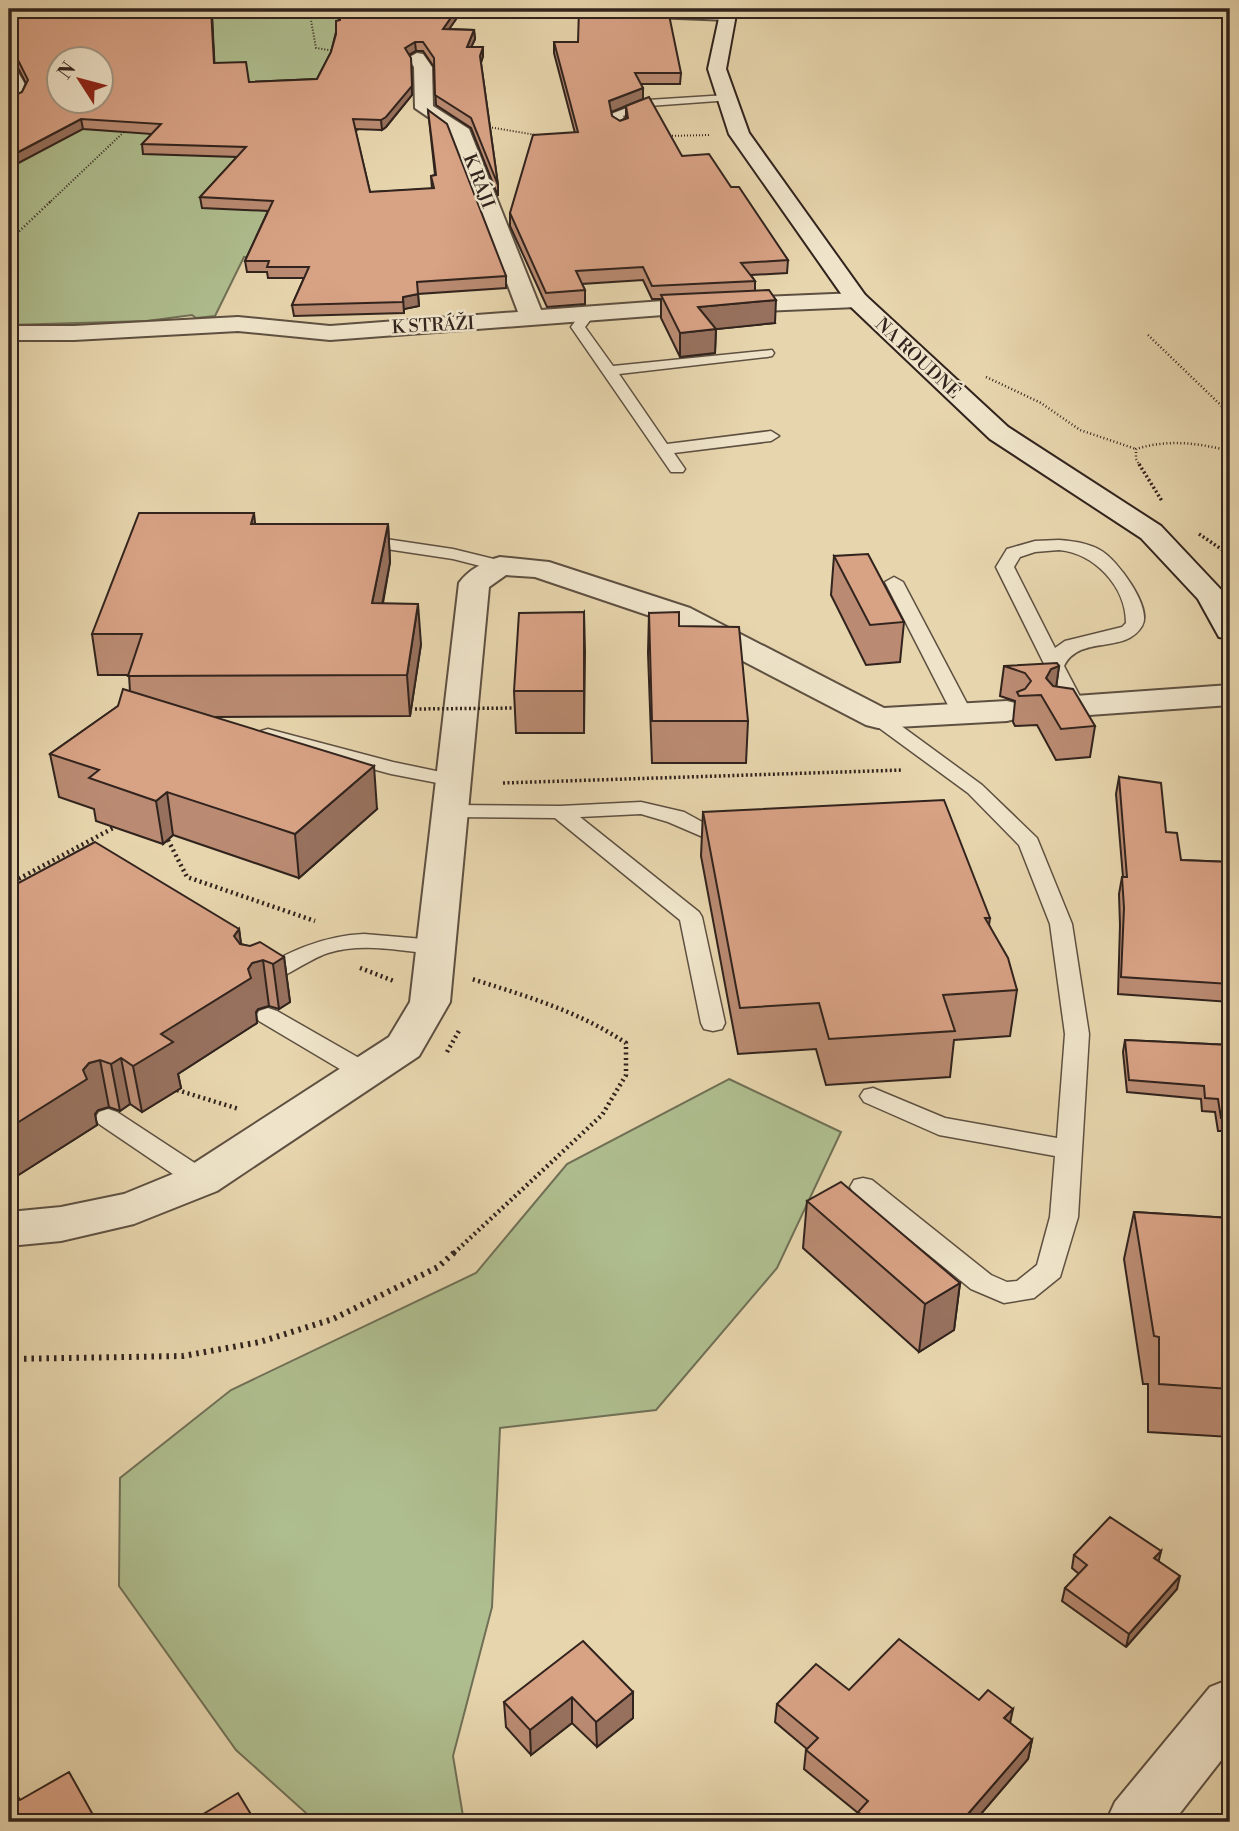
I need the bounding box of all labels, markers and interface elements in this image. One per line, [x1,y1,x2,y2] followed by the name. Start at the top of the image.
[46,46,116,116] north arrow
[53,57,81,84] text: N
[458,151,499,212] street label: K RÁJI
[391,312,475,339] street label: K STRÁŽI
[870,313,965,404] street label: NA ROUDNÉ

